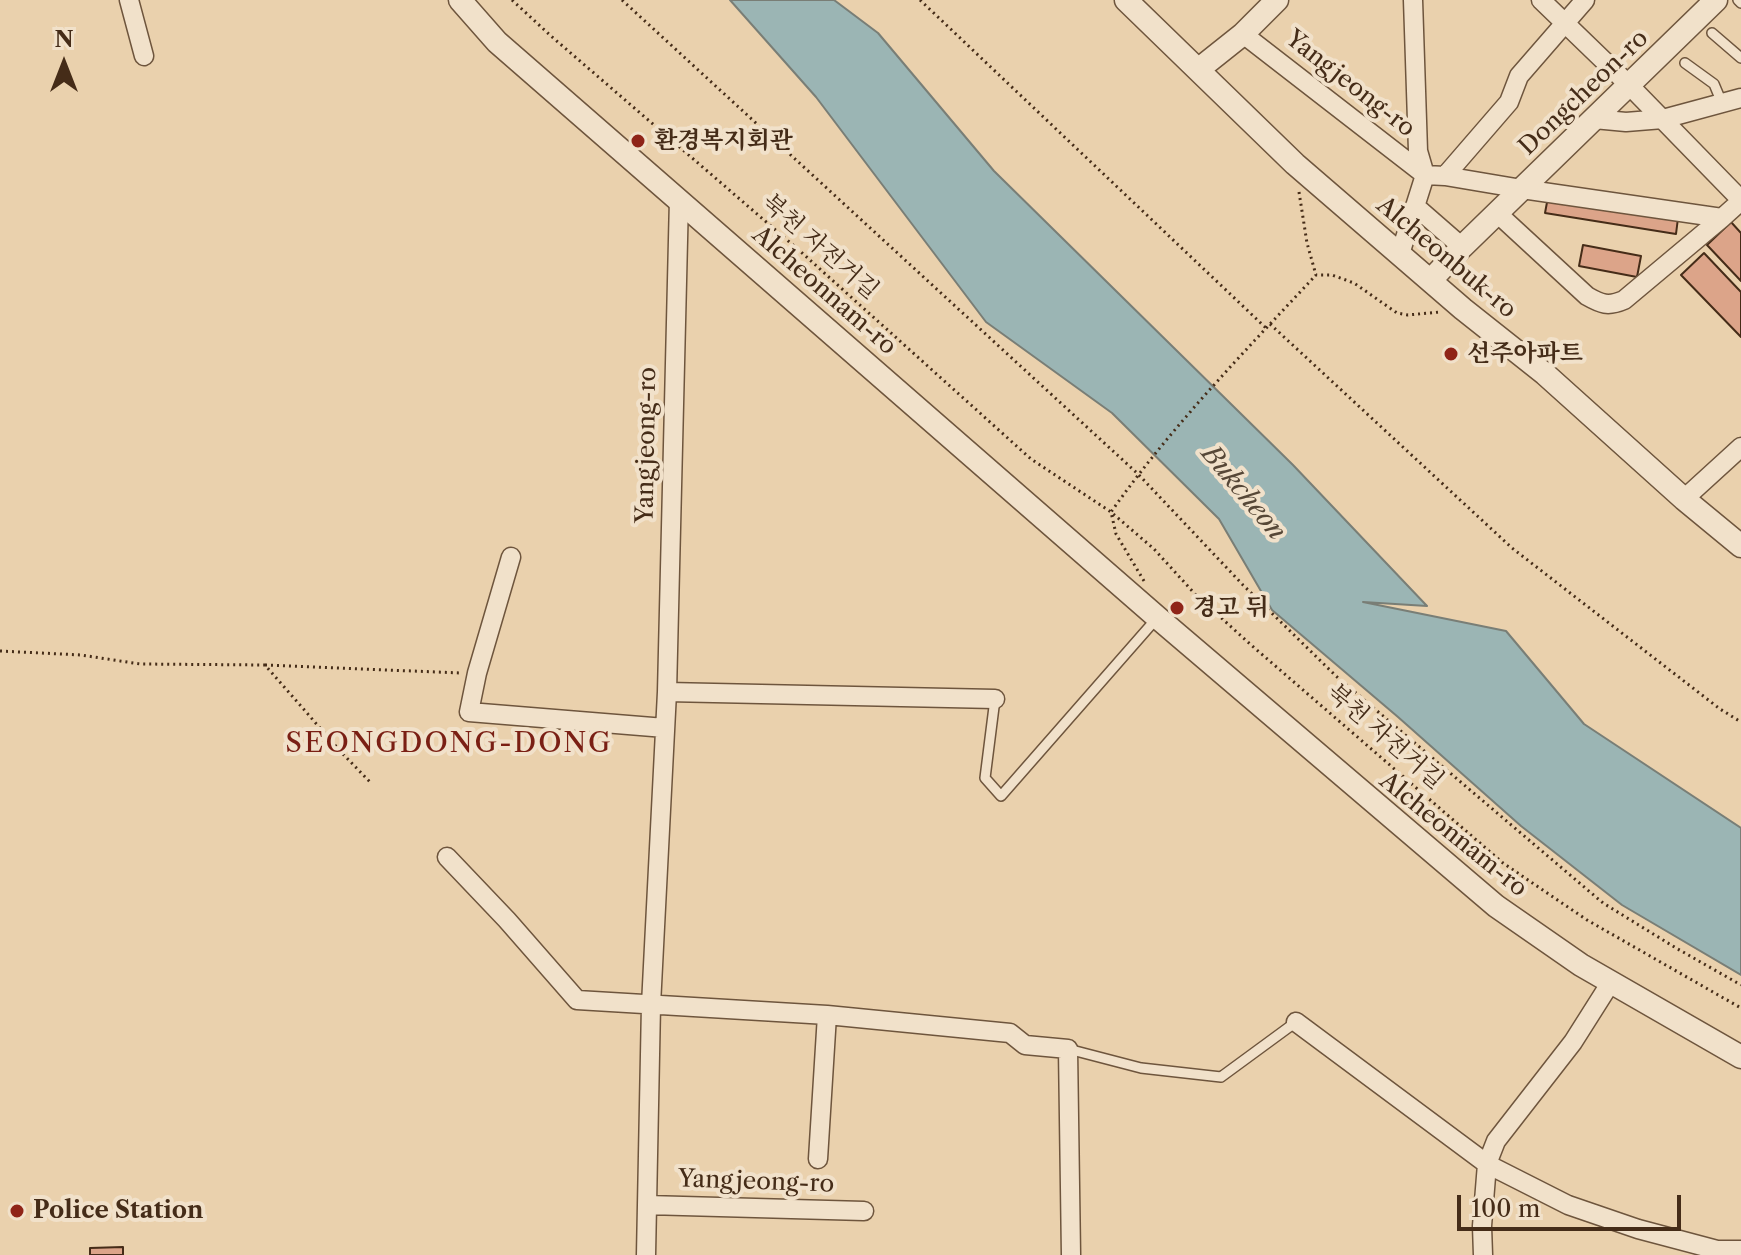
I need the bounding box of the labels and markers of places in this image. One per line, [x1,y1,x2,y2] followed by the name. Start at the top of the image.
[654,127,793,155] place label: 환경복지회관
[629,132,647,150] marker: 환경복지회관
[1467,340,1583,368] place label: 선주아파트
[1442,345,1460,363] marker: 선주아파트
[1193,594,1269,622] place label: 경고 뒤
[1168,599,1186,617] marker: 경고 뒤
[33,1197,204,1225] place label: Police Station
[8,1202,26,1220] marker: Police Station

